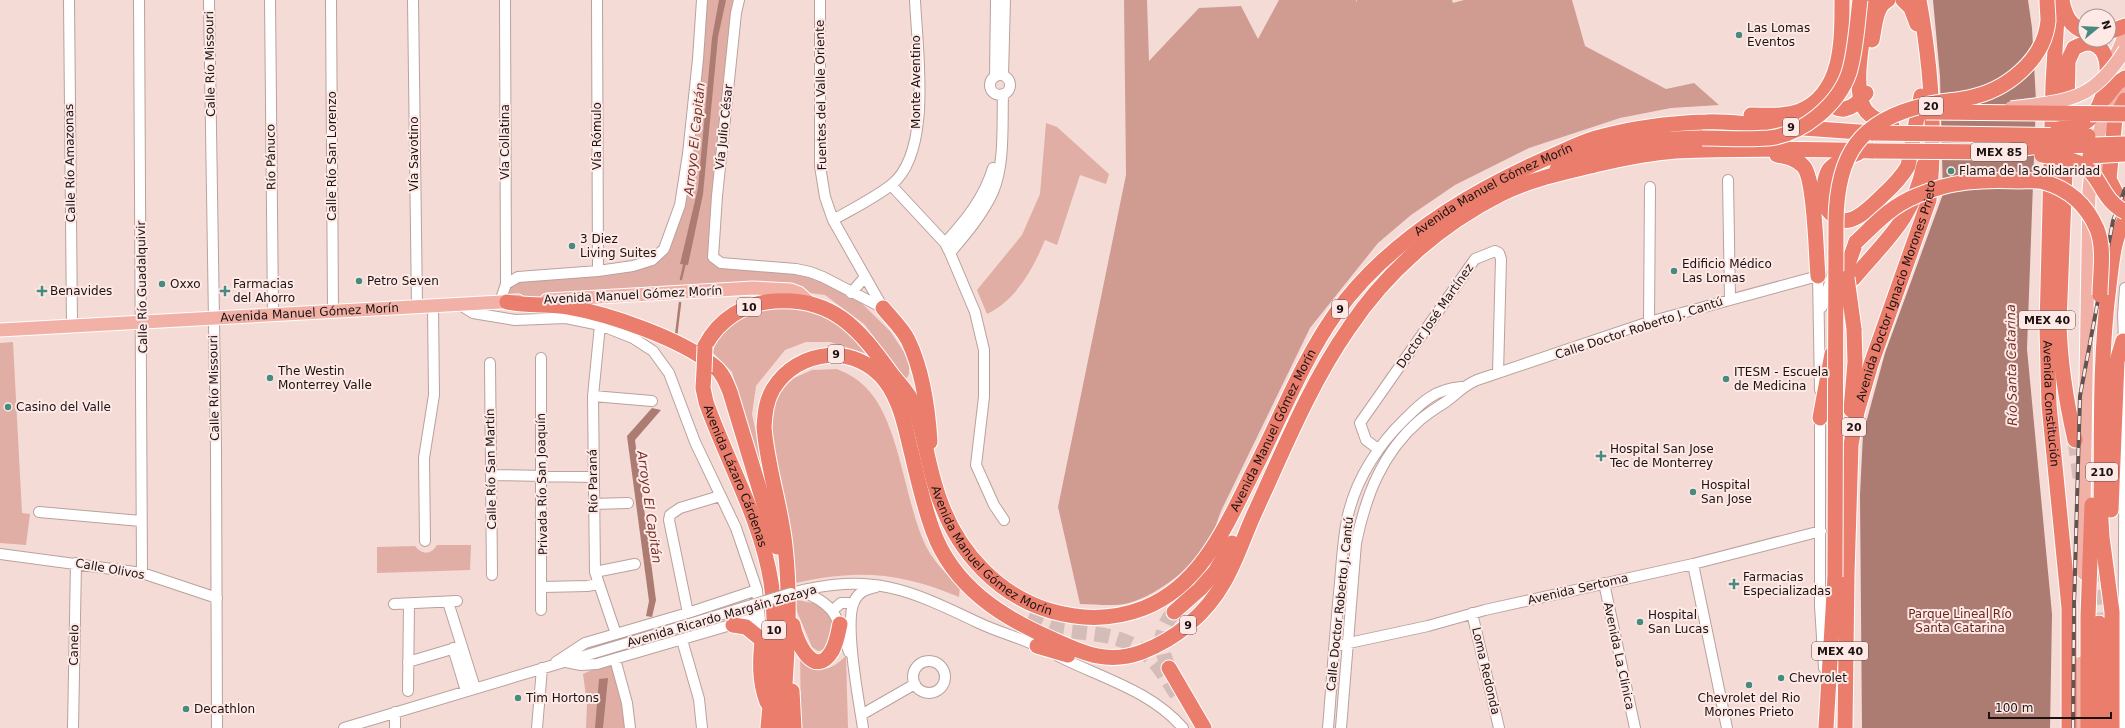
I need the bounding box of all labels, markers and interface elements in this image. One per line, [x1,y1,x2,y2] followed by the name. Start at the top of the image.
[2077,8,2117,48] north arrow
[202,11,218,117] street label: Calle Río Missouri
[2098,19,2114,31] text: N
[813,20,829,170] street label: Fuentes del Valle Oriente
[1747,21,1810,49] place label: Las Lomas Eventos
[1734,30,1744,40] marker: Las Lomas Eventos
[909,35,923,129] street label: Monte Aventino
[681,82,708,197] water label: Arroyo El Capitán
[713,83,735,170] street label: Vía Julio César
[325,91,339,221] street label: Calle Río San Lorenzo
[1919,97,1943,115] road number: 20
[590,102,604,170] street label: Vía Rómulo
[62,104,78,222] street label: Calle Río Amazonas
[498,104,512,180] street label: Vía Collatina
[407,116,421,192] street label: Vía Savotino
[1783,118,1799,136] road number: 9
[263,124,279,190] street label: Río Pánuco
[1411,141,1575,239] street label: Avenida Manuel Gómez Morín
[1971,143,2027,161] road number: MEX 85
[1959,164,2100,178] place label: Flama de la Solidaridad
[1946,166,1956,176] marker: Flama de la Solidaridad
[1853,180,1938,403] street label: Avenida Doctor Ignacio Morones Prieto
[134,220,150,354] street label: Calle Río Guadalquivir
[580,232,656,260] place label: 3 Diez Living Suites
[567,241,577,251] marker: 3 Diez Living Suites
[1682,257,1772,285] place label: Edificio Médico Las Lomas
[1394,261,1476,371] street label: Doctor José Martínez
[1669,266,1679,276] marker: Edificio Médico Las Lomas
[367,274,439,288] place label: Petro Seven
[354,276,364,286] marker: Petro Seven
[170,277,201,291] place label: Oxxo
[233,277,295,305] place label: Farmacias del Ahorro
[157,279,167,289] marker: Oxxo
[543,283,723,307] street label: Avenida Manuel Gómez Morín
[50,284,112,298] place label: Benavides
[37,286,47,296] marker: Benavides
[220,286,230,296] marker: Farmacias del Ahorro
[1553,294,1725,362] street label: Calle Doctor Roberto J. Cantú
[737,298,761,316] road number: 10
[1332,300,1348,318] road number: 9
[220,301,399,325] street label: Avenida Manuel Gómez Morín
[2003,304,2020,426] water label: Río Santa Catarina
[2019,311,2075,329] road number: MEX 40
[206,335,222,441] street label: Calle Río Missouri
[2040,340,2062,467] street label: Avenida Constitución
[828,345,844,363] road number: 9
[1228,347,1319,514] street label: Avenida Manuel Gómez Morín
[277,364,372,392] place label: The Westin Monterrey Valle
[1734,365,1829,393] place label: ITESM - Escuela de Medicina
[265,373,275,383] marker: The Westin Monterrey Valle
[1721,374,1731,384] marker: ITESM - Escuela de Medicina
[16,400,111,414] place label: Casino del Valle
[3,402,13,412] marker: Casino del Valle
[701,403,770,549] street label: Avenida Lázaro Cárdenas
[483,408,499,530] street label: Calle Río San Martín
[534,413,550,555] street label: Privada Río San Joaquín
[1842,418,1866,436] road number: 20
[1609,442,1714,470] place label: Hospital San Jose Tec de Monterrey
[585,449,601,513] street label: Río Paraná
[634,449,665,564] water label: Arroyo El Capitán
[1595,450,1607,462] marker: Hospital San Jose Tec de Monterrey
[2086,463,2118,481] road number: 210
[1701,478,1752,506] place label: Hospital San Jose
[928,484,1054,618] street label: Avenida Manuel Gómez Morín
[1688,487,1698,497] marker: Hospital San Jose
[1324,516,1356,692] street label: Calle Doctor Roberto J. Cantú
[74,556,146,582] street label: Calle Olivos
[1743,570,1831,598] place label: Farmacias Especializadas
[1526,571,1630,607] street label: Avenida Sertoma
[1728,578,1740,590] marker: Farmacias Especializadas
[626,582,818,650] street label: Avenida Ricardo Margáin Zozaya
[1601,601,1637,711] street label: Avenida La Clinica
[1908,607,2012,635] park label: Parque Lineal Río Santa Catarina
[1648,608,1709,636] place label: Hospital San Lucas
[1180,616,1196,634] road number: 9
[1635,617,1645,627] marker: Hospital San Lucas
[762,621,786,639] road number: 10
[67,624,81,666] street label: Canelo
[1469,626,1503,716] street label: Loma Redonda
[1812,642,1868,660] road number: MEX 40
[1789,671,1847,685] place label: Chevrolet
[1776,673,1786,683] marker: Chevrolet
[1744,680,1754,690] marker: Chevrolet del Rio Morones Prieto
[525,691,599,705] place label: Tim Hortons
[1698,691,1800,719] place label: Chevrolet del Rio Morones Prieto
[513,693,523,703] marker: Tim Hortons
[1989,694,2111,720] scale bar
[1995,701,2033,715] text: 100 m
[194,702,255,716] place label: Decathlon
[181,704,191,714] marker: Decathlon

